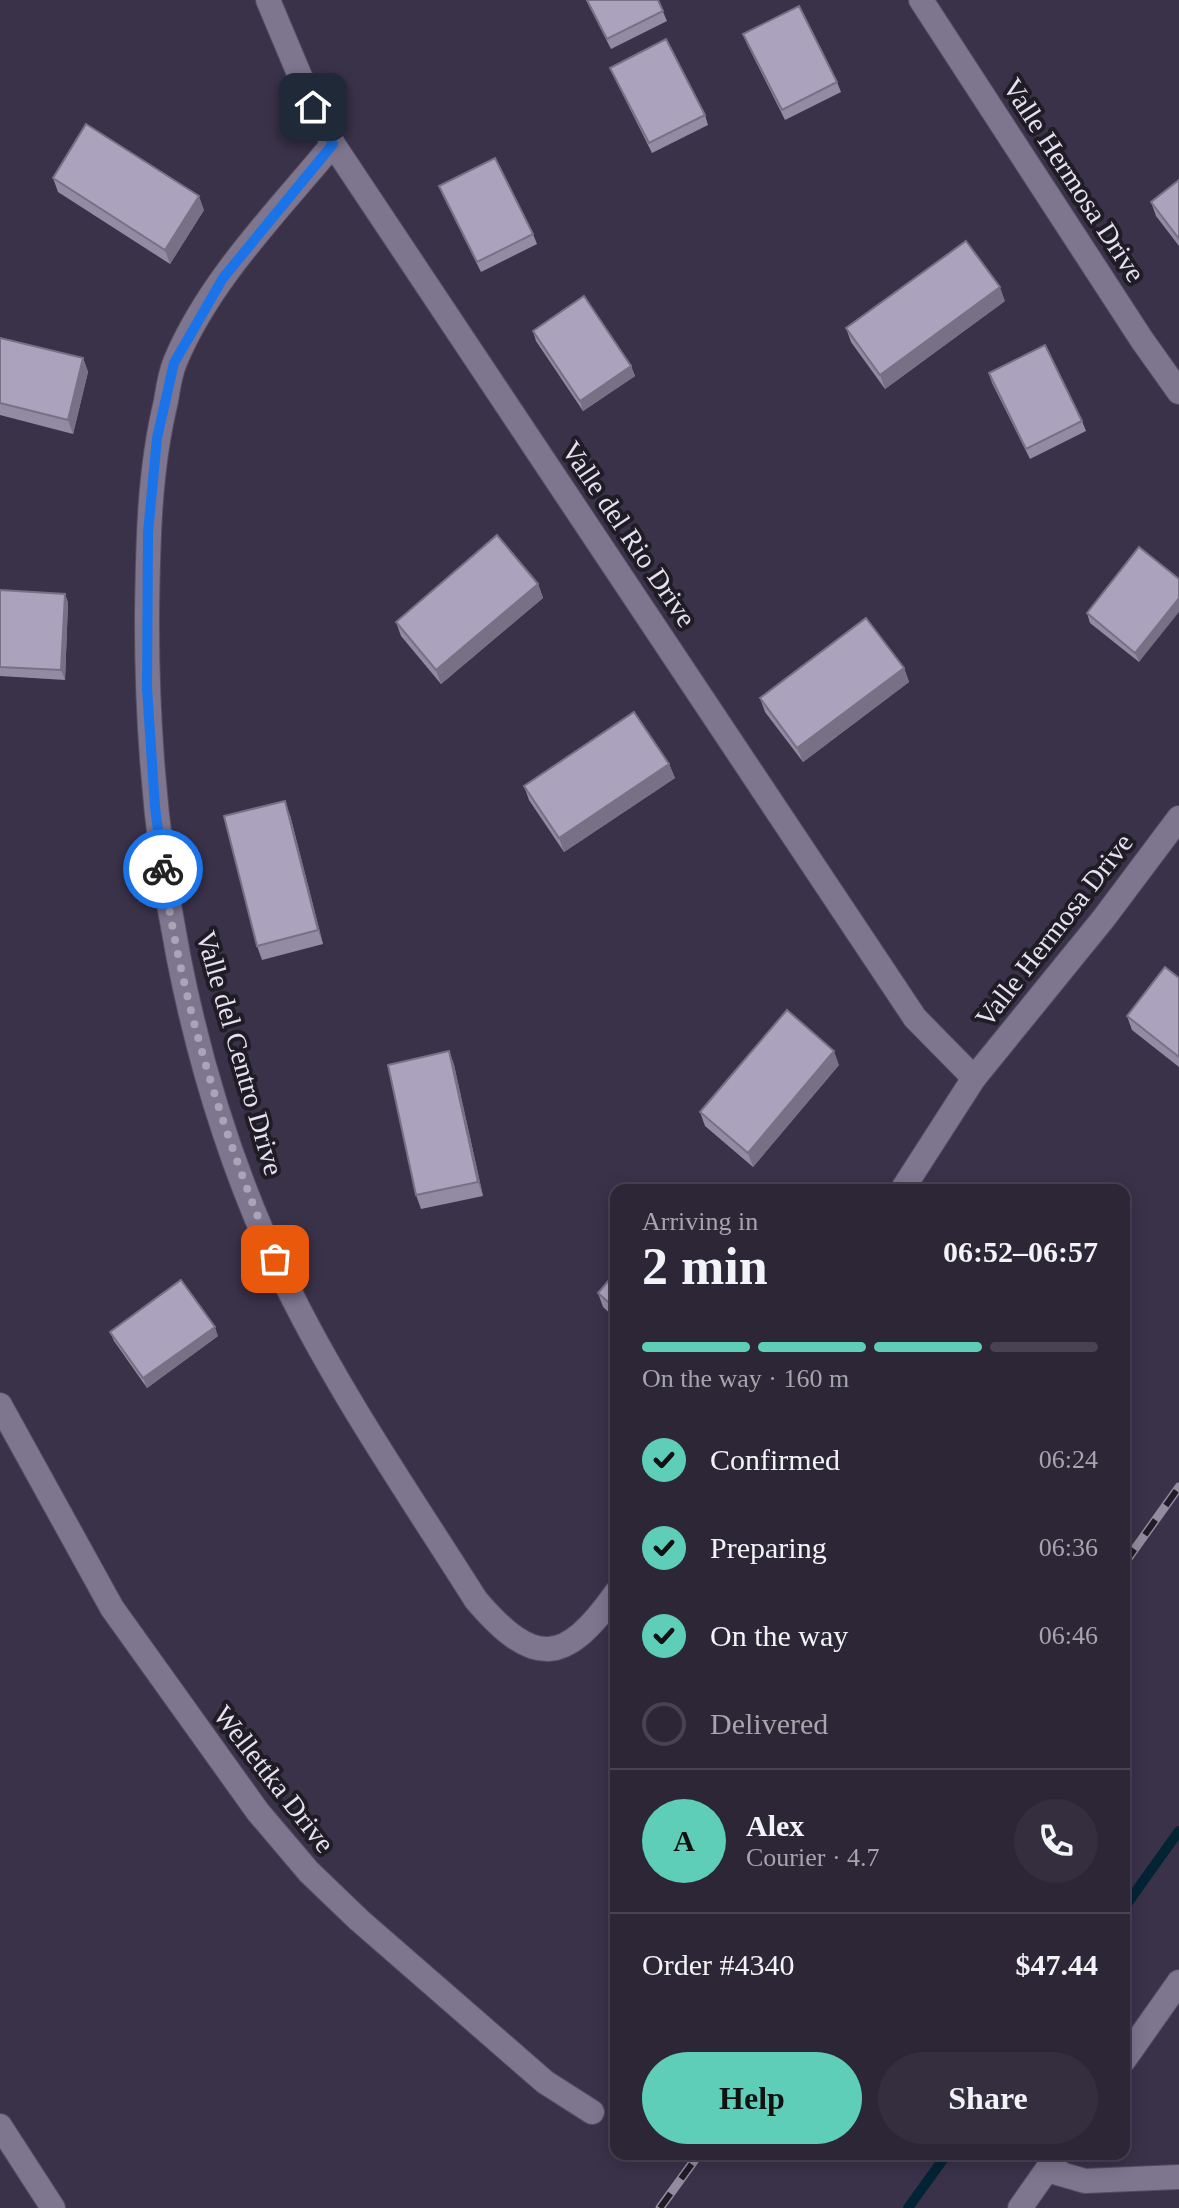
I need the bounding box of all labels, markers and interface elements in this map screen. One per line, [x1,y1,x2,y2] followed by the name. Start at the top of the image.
[997,72,1151,288] street label: Valle Hermosa Drive
[279,73,347,141] pin
[291,85,335,129] icon: home
[555,435,703,633] street label: Valle del Rio Drive
[969,827,1139,1033] street label: Valle Hermosa Drive
[123,829,203,909] courier
[141,847,185,891] icon: bike
[190,927,290,1179] street label: Valle del Centro Drive
[642,1207,758,1236] text: Arriving in
[241,1225,309,1293] pin
[943,1235,1098,1268] text: 06:52–06:57
[253,1237,297,1281] icon: bag
[642,1238,768,1295] text: 2 min
[642,1364,849,1393] text: On the way · 160 m
[642,1438,686,1482] icon: check
[710,1443,840,1476] text: Confirmed
[1039,1445,1098,1474] text: 06:24
[642,1526,686,1570] icon: check
[710,1531,827,1564] text: Preparing
[1039,1533,1098,1562] text: 06:36
[642,1614,686,1658] icon: check
[710,1619,848,1652] text: On the way
[1039,1621,1098,1650] text: 06:46
[207,1700,341,1858] street label: Wellettka Drive
[710,1707,828,1740] text: Delivered
[1014,1799,1098,1883] button: phone
[746,1809,804,1842] text: Alex
[673,1824,695,1857] text: A
[746,1843,880,1872] text: Courier · 4.7
[642,1948,794,1981] text: Order #4340
[1016,1948,1098,1981] text: $47.44
[642,2052,862,2144] button: Help
[878,2052,1098,2144] button: Share

